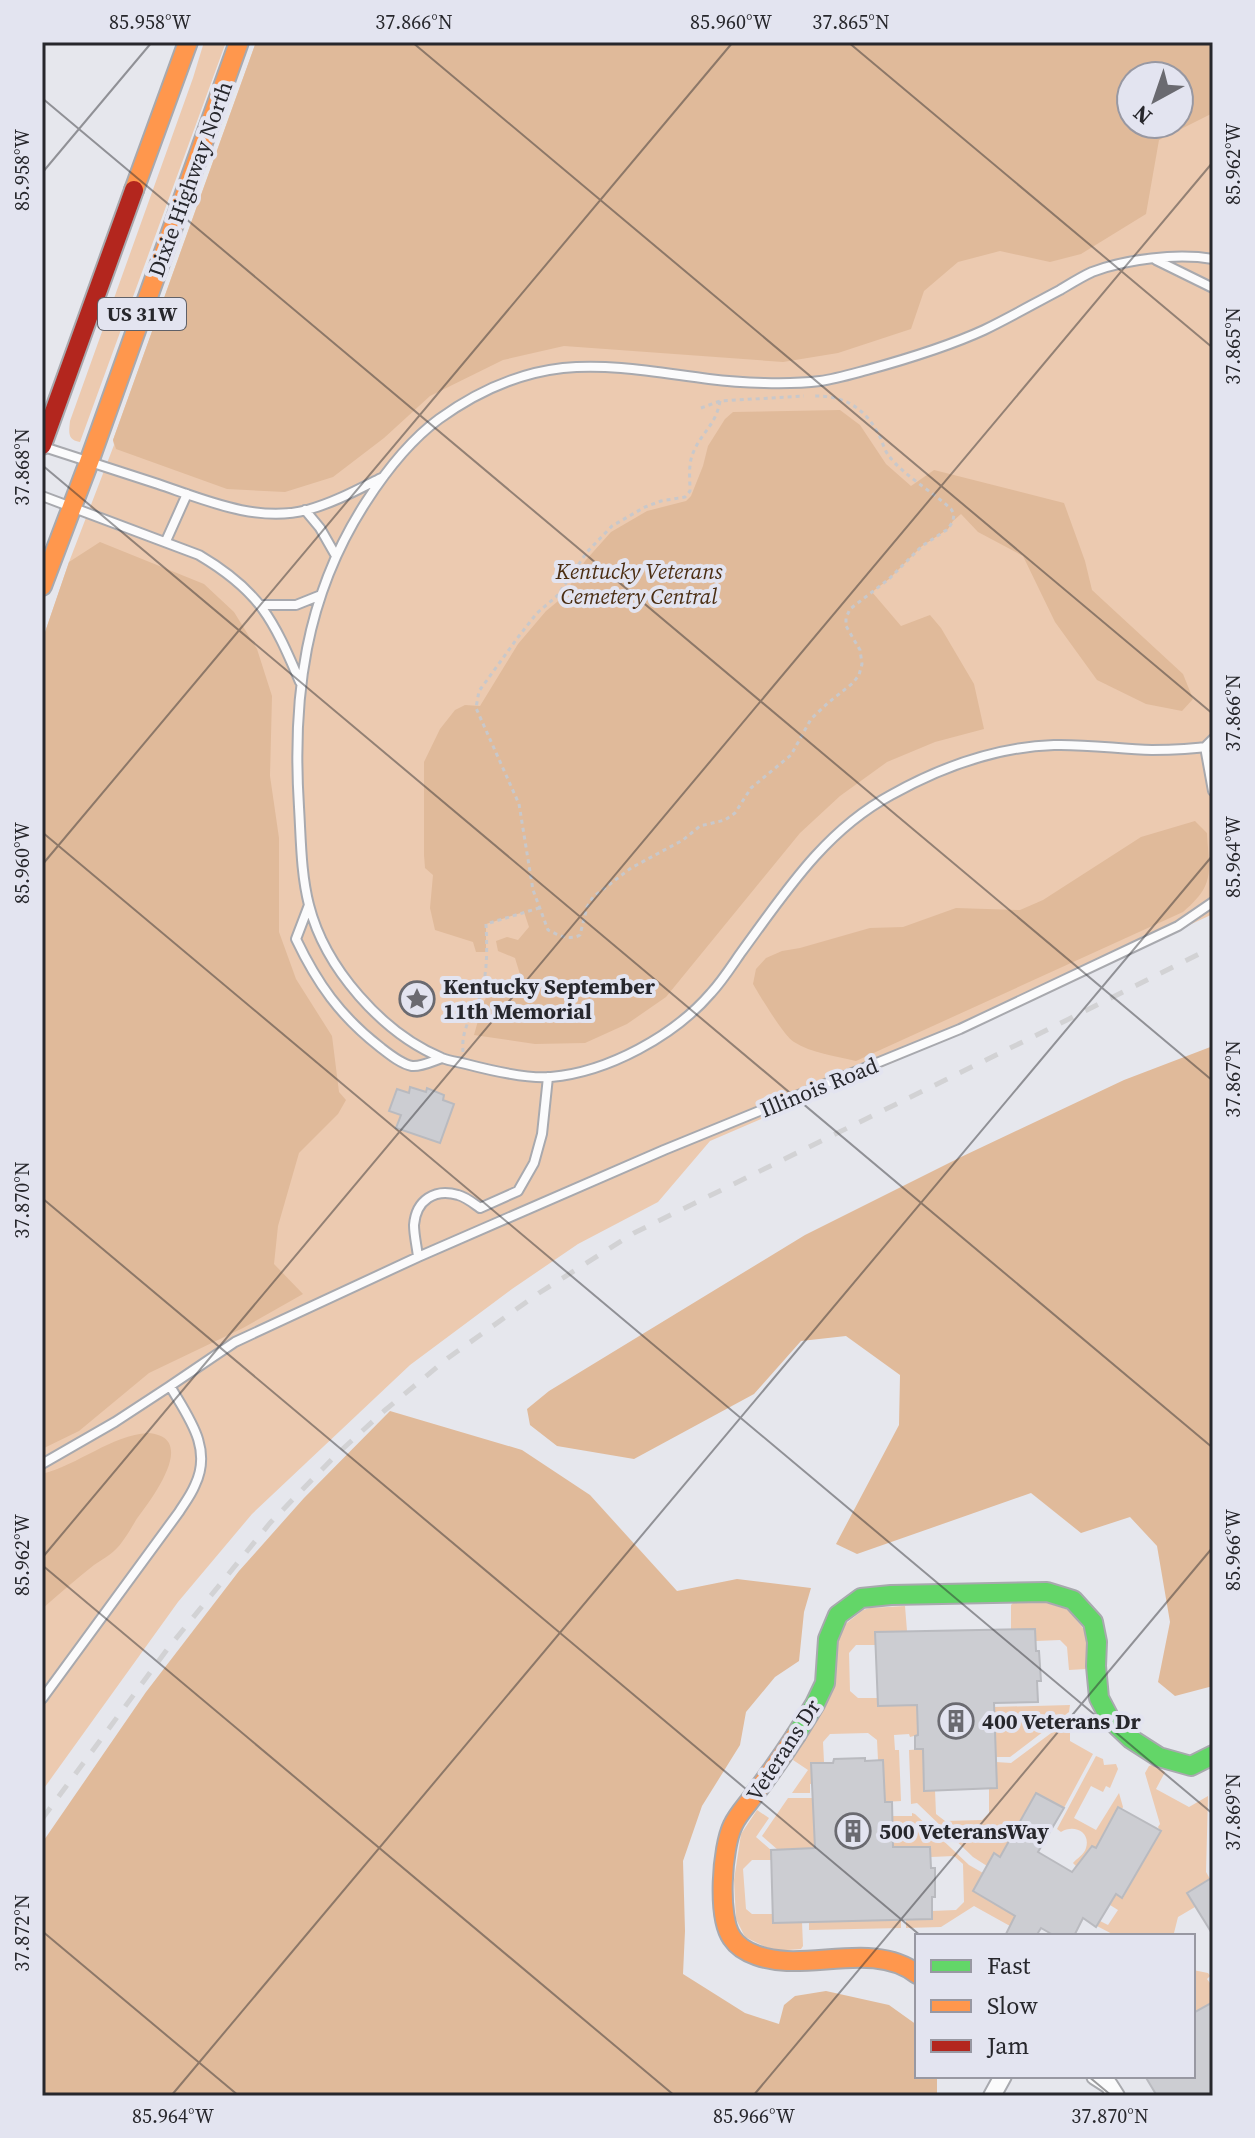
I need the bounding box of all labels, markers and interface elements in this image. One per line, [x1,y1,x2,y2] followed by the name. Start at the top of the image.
[109,8,192,36] text: 85.958°W
[375,8,453,36] text: 37.866°N
[690,8,773,36] text: 85.960°W
[812,8,890,36] text: 37.865°N
[1115,60,1195,140] north arrow
[141,77,239,281] street label: Dixie Highway North
[1126,99,1158,132] text: N
[1219,122,1247,205] text: 85.962°W
[8,128,36,211] text: 85.958°W
[98,298,186,330] road number: US 31W
[1219,307,1247,385] text: 37.865°N
[8,428,36,506] text: 37.868°N
[555,556,723,611] park label: Kentucky Veterans Cemetery Central
[1219,674,1247,752] text: 37.866°N
[1219,815,1247,898] text: 85.964°W
[8,821,36,904] text: 85.960°W
[443,971,656,1026] place label: Kentucky September 11th Memorial
[398,980,436,1018] place icon: Kentucky September 11th Memorial
[1219,1040,1247,1118] text: 37.867°N
[756,1050,883,1124] street label: Illinois Road
[8,1161,36,1239] text: 37.870°N
[1219,1508,1247,1591] text: 85.966°W
[8,1513,36,1596] text: 85.962°W
[739,1693,828,1807] street label: Veterans Dr
[937,1702,975,1740] building icon: 400 Veterans Dr
[982,1706,1142,1736] place label: 400 Veterans Dr
[1219,1773,1247,1851] text: 37.869°N
[834,1812,872,1850] building icon: 500 VeteransWay
[879,1816,1049,1846] place label: 500 VeteransWay
[8,1894,36,1972] text: 37.872°N
[915,1934,1195,2078] legend
[987,1949,1031,1982] text: Fast
[987,1989,1038,2022] text: Slow
[986,2029,1029,2062] text: Jam
[132,2102,215,2130] text: 85.964°W
[713,2102,796,2130] text: 85.966°W
[1071,2102,1149,2130] text: 37.870°N

